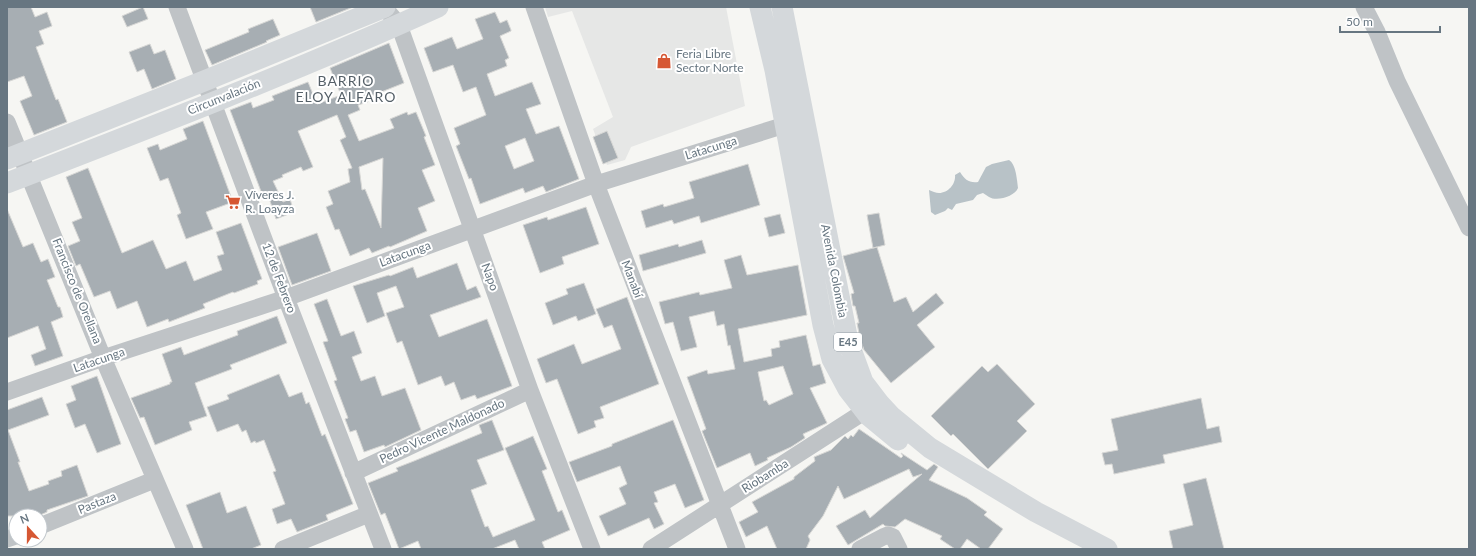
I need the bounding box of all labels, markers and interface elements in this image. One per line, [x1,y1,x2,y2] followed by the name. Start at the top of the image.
[1340,8,1440,34] scale bar
[1346,14,1373,29] text: 50 m
[676,46,744,75] place label: Feria Libre Sector Norte
[655,52,673,70] shop icon: Feria Libre Sector Norte
[296,72,396,105] district label: BARRIO ELOY ALFARO
[185,75,262,118] street label: Circunvalación
[683,132,739,163] street label: Latacunga
[245,187,294,216] place label: Víveres J. R. Loayza
[224,193,242,211] supermarket icon: Víveres J. R. Loayza
[818,223,851,319] street label: Avenida Colombia
[49,236,106,346] street label: Francisco de Orellana
[377,237,433,270] street label: Latacunga
[259,241,300,315] street label: 12 de Febrero
[618,258,647,301] street label: Manabí
[479,261,502,293] street label: Napo
[834,333,862,351] road number: E45
[71,344,127,375] street label: Latacunga
[377,395,507,466] street label: Pedro Vicente Maldonado
[739,455,791,496] street label: Riobamba
[76,488,118,517] street label: Pastaza
[8,508,48,548] north arrow
[18,511,31,526] text: N

